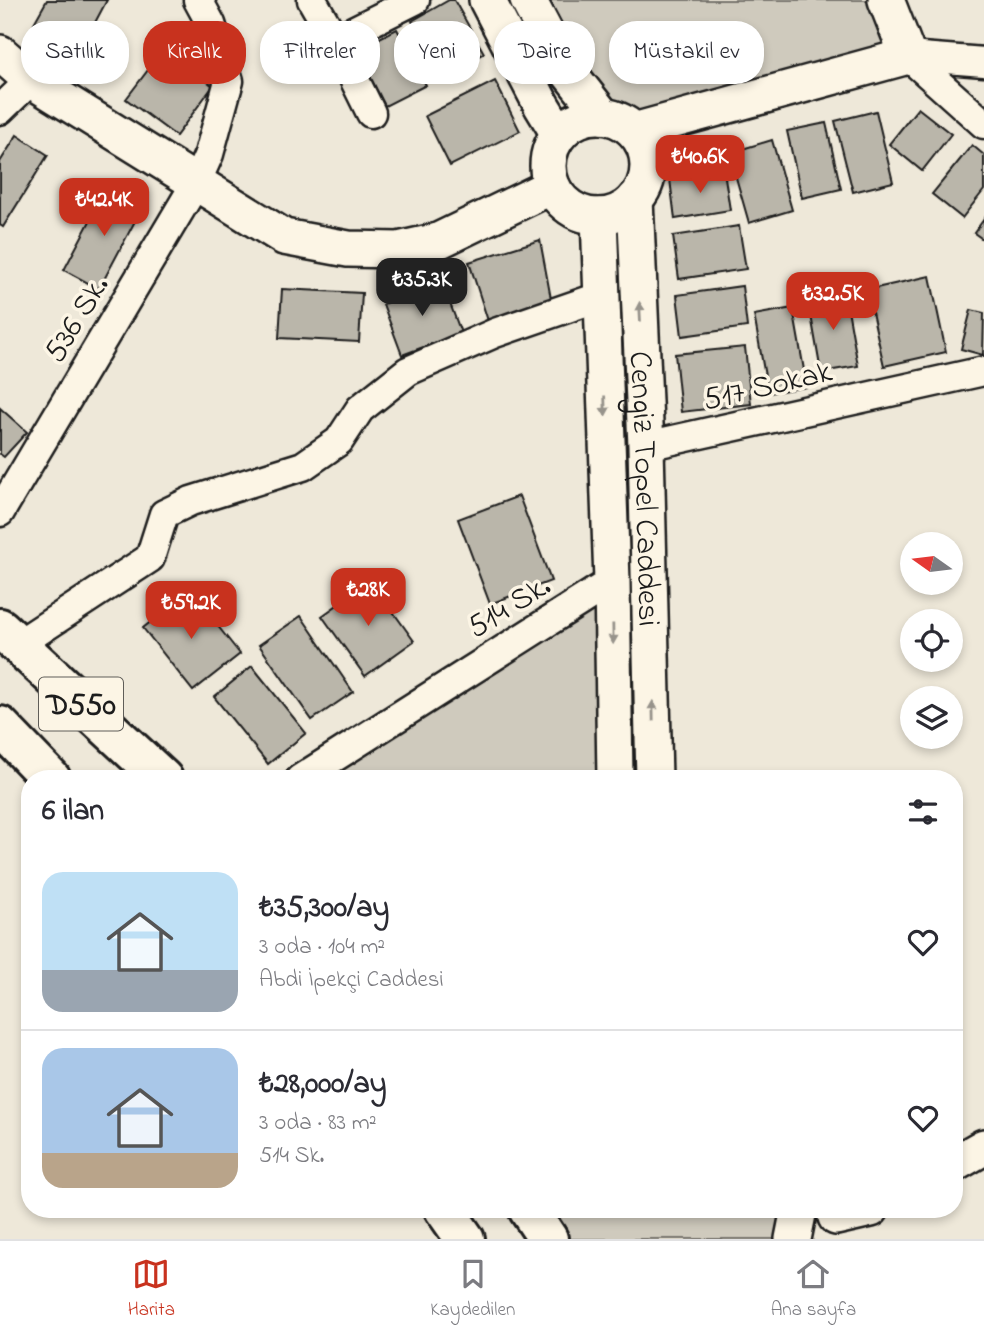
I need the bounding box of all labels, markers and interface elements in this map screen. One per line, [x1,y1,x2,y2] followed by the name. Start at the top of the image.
[21,21,129,84] chip: Satılık
[143,21,246,84] chip: Kiralık
[260,21,380,84] chip: Filtreler
[394,21,480,84] chip: Yeni
[494,21,595,84] chip: Daire
[609,21,764,84] chip: Müstakil ev
[643,136,757,195] pin: ₺40.6K
[672,141,728,174] text: ₺40.6K
[47,178,161,238] pin: ₺42.4K
[75,184,133,217] text: ₺42.4K
[365,258,479,318] pin: ₺35.3K
[392,264,452,297] text: ₺35.3K
[33,267,123,372] street label: 536 Sk.
[776,272,890,332] pin: ₺32.5K
[802,278,864,311] text: ₺32.5K
[634,301,645,323] one-way arrow
[615,350,670,627] street label: Cengiz Topel Caddesi
[699,350,838,425] street label: 517 Sokak
[600,396,611,418] one-way arrow
[900,532,962,595] north arrow
[900,532,963,749] map controls
[459,564,561,652] street label: 514 Sk.
[327,568,409,628] pin: ₺28K
[347,574,389,607] text: ₺28K
[134,582,248,641] pin: ₺59.2K
[162,587,220,620] text: ₺59.2K
[900,609,963,672] button: locate
[607,623,619,645] one-way arrow
[39,678,123,730] road number: D550
[900,686,963,749] button: layers
[647,699,658,721] one-way arrow
[42,790,104,834] text: 6 ilan
[904,793,942,831] icon: filters
[259,887,389,931] text: ₺35,300/ay
[98,900,182,984] icon: home
[904,923,942,961] icon: heart
[259,931,385,964] text: 3 oda · 104 m²
[259,964,444,997] text: Abdi İpekçi Caddesi
[259,1063,386,1107] text: ₺28,000/ay
[98,1076,182,1160] icon: home
[904,1099,942,1137] icon: heart
[259,1107,377,1140] text: 3 oda · 83 m²
[259,1140,324,1173] text: 514 Sk.
[128,1255,175,1324] tab: Harita
[430,1255,515,1324] tab: Kaydedilen
[771,1255,856,1324] tab: Ana sayfa

